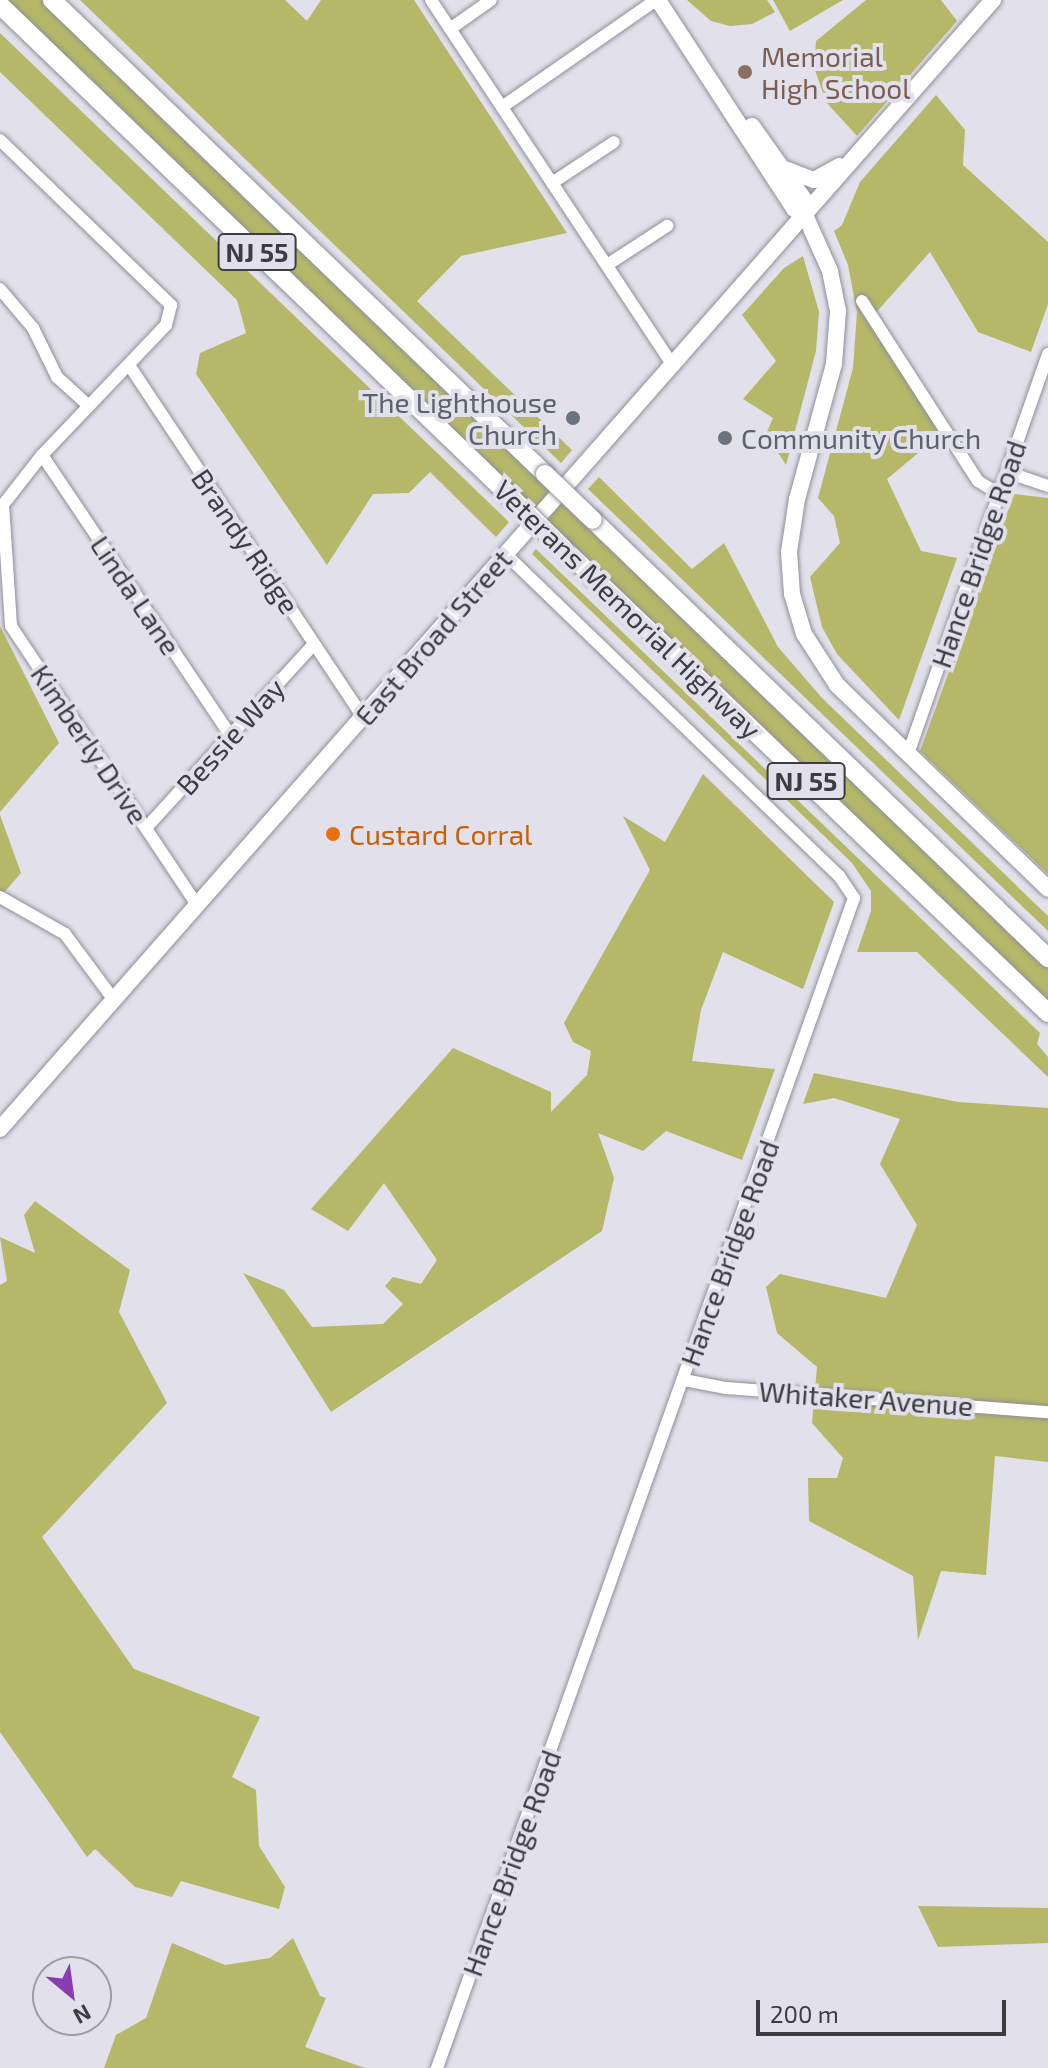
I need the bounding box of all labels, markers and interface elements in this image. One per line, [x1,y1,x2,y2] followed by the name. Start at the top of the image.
[761,39,911,105] place label: Memorial High School
[736,63,754,81] marker: Memorial High School
[217,230,297,274] road number: NJ 55
[362,385,557,451] place label: The Lighthouse Church
[564,409,582,427] marker: The Lighthouse Church
[741,421,982,455] place label: Community Church
[716,429,734,447] marker: Community Church
[923,436,1033,672] street label: Hance Bridge Road
[185,462,307,620] street label: Brandy Ridge
[487,472,769,746] street label: Veterans Memorial Highway
[84,529,188,661] street label: Linda Lane
[348,542,518,732] street label: East Broad Street
[24,658,156,830] street label: Kimberly Drive
[169,671,291,801] street label: Bessie Way
[766,759,846,803] road number: NJ 55
[349,817,532,851] place label: Custard Corral
[324,825,342,843] marker: Custard Corral
[673,1135,785,1371] street label: Hance Bridge Road
[757,1374,975,1422] street label: Whitaker Avenue
[455,1745,567,1981] street label: Hance Bridge Road
[32,1956,112,2036] north arrow
[760,1984,1010,2034] scale bar
[770,1999,839,2028] text: 200 m
[69,2000,96,2030] text: N

